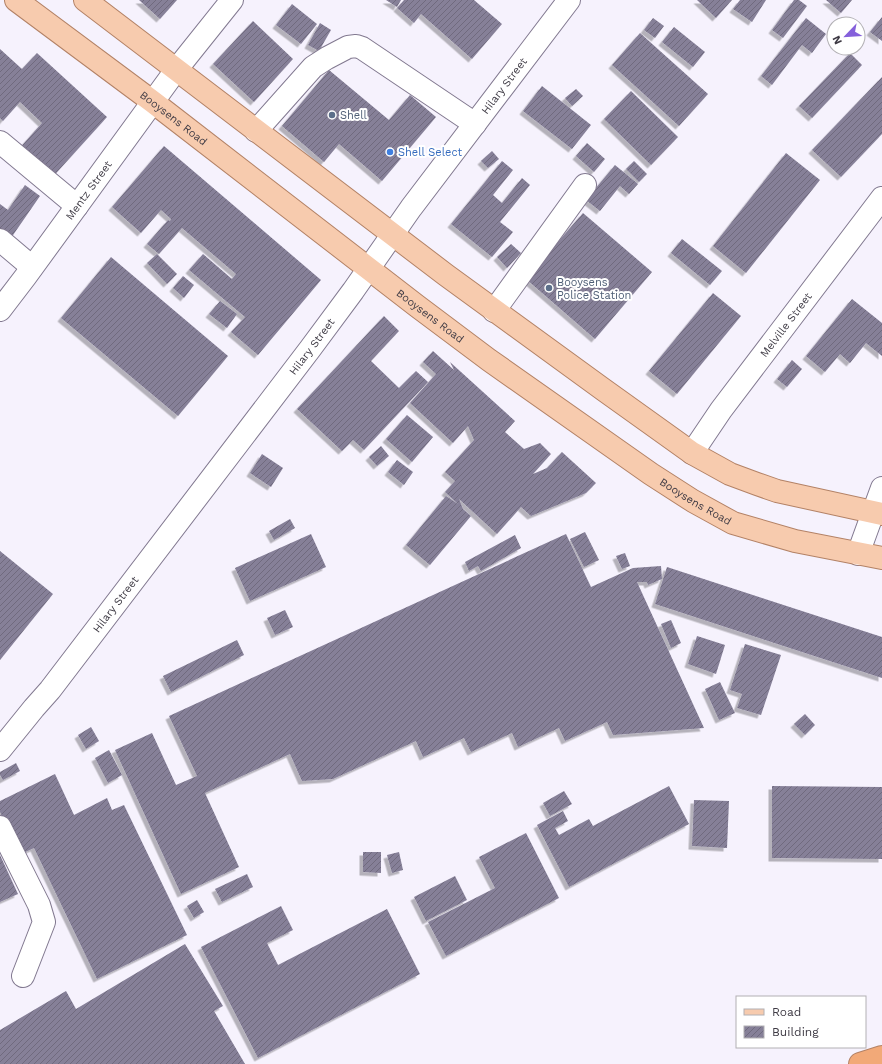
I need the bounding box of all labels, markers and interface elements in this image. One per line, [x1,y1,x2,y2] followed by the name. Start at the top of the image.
[826,16,866,56] north arrow
[830,34,845,46] text: N
[478,55,530,116] street label: Hilary Street
[138,88,210,148] street label: Booysens Road
[340,109,368,122] place label: Shell
[327,110,337,120] marker: Shell
[398,146,463,159] place label: Shell Select
[385,147,395,157] marker: Shell Select
[63,158,115,222] street label: Mentz Street
[557,276,631,302] place label: Booysens Police Station
[544,283,554,293] marker: Booysens Police Station
[394,286,467,346] street label: Booysens Road
[757,290,815,359] street label: Melville Street
[286,315,337,377] street label: Hilary Street
[657,475,734,527] street label: Booysens Road
[90,573,141,635] street label: Hilary Street
[736,996,866,1048] legend
[772,1005,801,1019] text: Road
[772,1025,819,1039] text: Building

